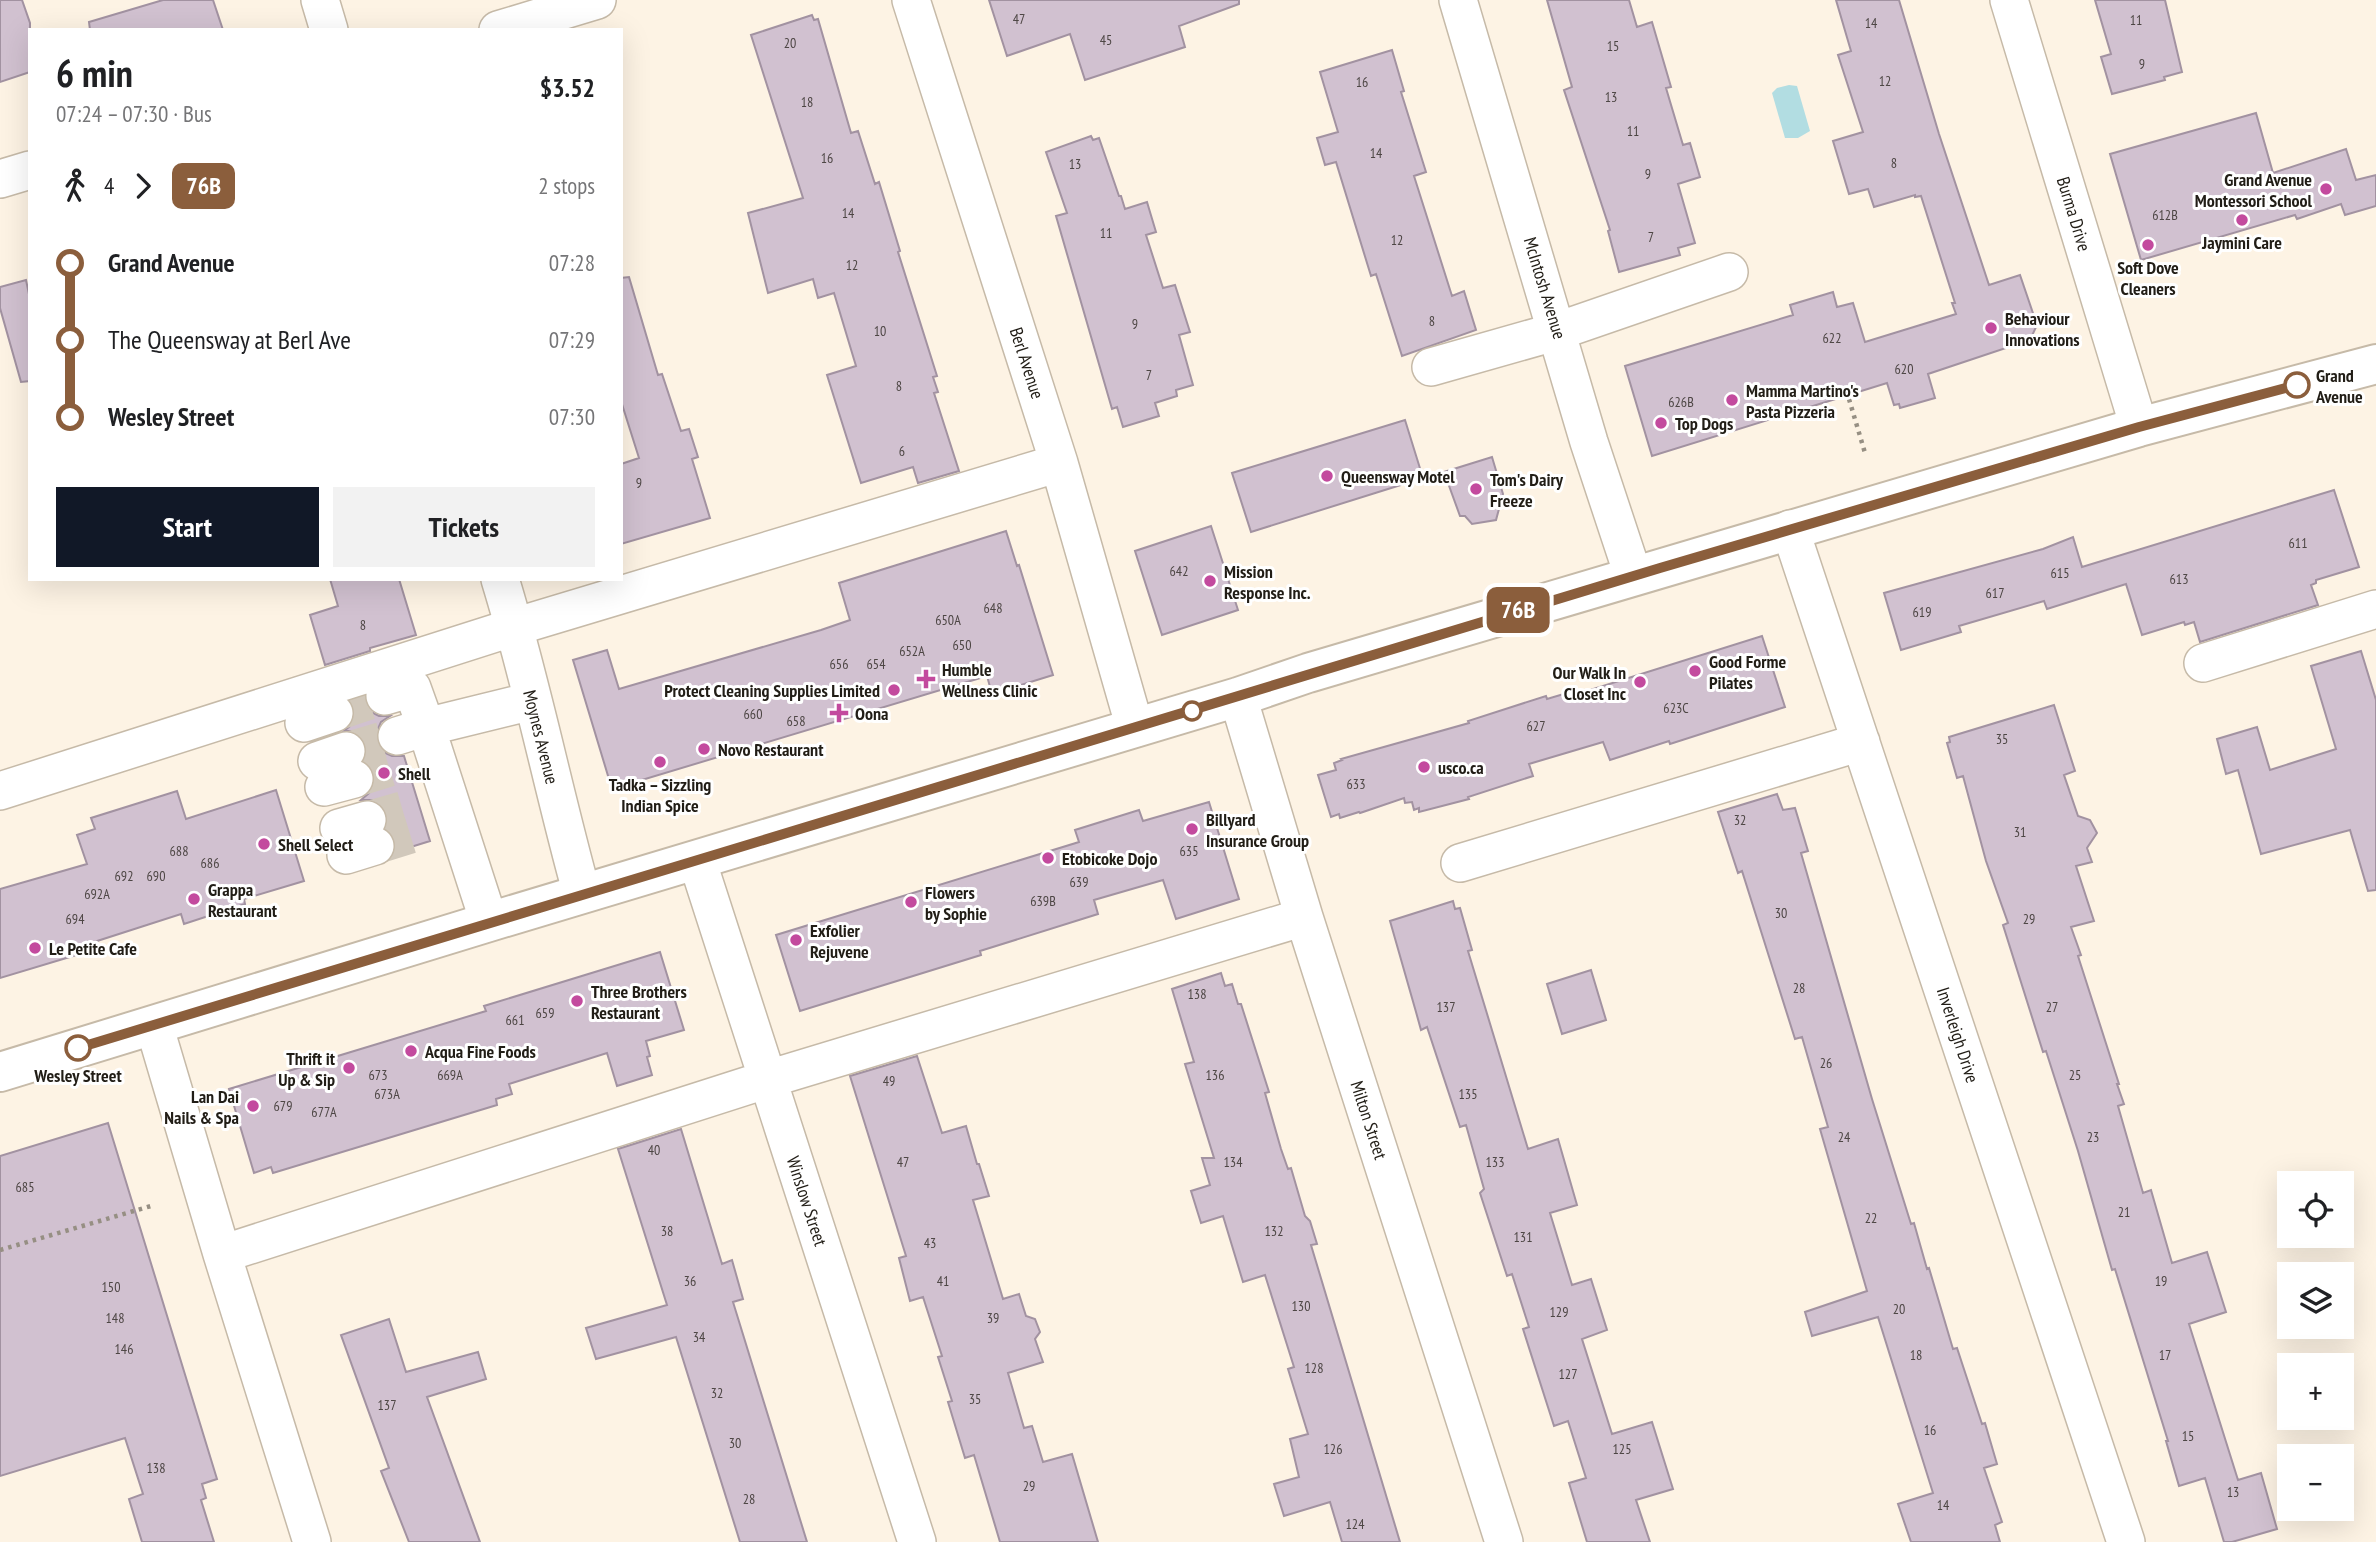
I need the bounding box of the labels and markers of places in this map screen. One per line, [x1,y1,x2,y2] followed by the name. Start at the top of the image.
[2195,168,2313,212] place label: Grand Avenue Montessori School
[2318,181,2334,197] marker: Grand Avenue Montessori School
[2234,212,2250,228] marker: Jaymini Care
[2201,231,2282,254] place label: Jaymini Care
[2140,237,2156,253] marker: Soft Dove Cleaners
[2117,256,2179,300] place label: Soft Dove Cleaners
[2005,307,2080,351] place label: Behaviour Innovations
[1983,320,1999,336] marker: Behaviour Innovations
[2315,364,2363,408] place label: Grand Avenue
[2284,372,2310,398] marker: Grand Avenue
[1746,379,1859,423] place label: Mamma Martino's Pasta Pizzeria
[1724,392,1740,408] marker: Mamma Martino's Pasta Pizzeria
[1675,412,1733,435] place label: Top Dogs
[1653,415,1669,431] marker: Top Dogs
[1341,465,1455,488] place label: Queensway Motel
[1319,468,1335,484] marker: Queensway Motel
[1490,468,1564,512] place label: Tom's Dairy Freeze
[1468,481,1484,497] marker: Tom's Dairy Freeze
[1224,560,1311,604] place label: Mission Response Inc.
[1202,573,1218,589] marker: Mission Response Inc.
[1709,650,1787,694] place label: Good Forme Pilates
[941,658,1038,702] place label: Humble Wellness Clinic
[1552,661,1627,705] place label: Our Walk In Closet Inc
[1687,663,1703,679] marker: Good Forme Pilates
[916,669,936,689] marker: Humble Wellness Clinic
[1632,674,1648,690] marker: Our Walk In Closet Inc
[664,679,880,702] place label: Protect Cleaning Supplies Limited
[886,682,902,698] marker: Protect Cleaning Supplies Limited
[1182,701,1202,721] unlabelled marker
[855,702,888,725] place label: Oona
[829,703,849,723] marker: Oona
[718,738,824,761] place label: Novo Restaurant
[696,741,712,757] marker: Novo Restaurant
[652,754,668,770] marker: Tadka – Sizzling Indian Spice
[1438,756,1484,779] place label: usco.ca
[1416,759,1432,775] marker: usco.ca
[398,762,431,785] place label: Shell
[376,765,392,781] marker: Shell
[609,773,711,817] place label: Tadka – Sizzling Indian Spice
[1206,808,1309,852] place label: Billyard Insurance Group
[1184,821,1200,837] marker: Billyard Insurance Group
[278,833,354,856] place label: Shell Select
[256,836,272,852] marker: Shell Select
[1062,847,1157,870] place label: Etobicoke Dojo
[1040,850,1056,866] marker: Etobicoke Dojo
[208,878,278,922] place label: Grappa Restaurant
[925,881,987,925] place label: Flowers by Sophie
[186,891,202,907] marker: Grappa Restaurant
[903,894,919,910] marker: Flowers by Sophie
[810,919,869,963] place label: Exfolier Rejuvene
[788,932,804,948] marker: Exfolier Rejuvene
[49,937,137,960] place label: Le Petite Cafe
[27,940,43,956] marker: Le Petite Cafe
[591,980,687,1024] place label: Three Brothers Restaurant
[569,993,585,1009] marker: Three Brothers Restaurant
[65,1035,91,1061] marker: Wesley Street
[424,1040,536,1063] place label: Acqua Fine Foods
[403,1043,419,1059] marker: Acqua Fine Foods
[278,1047,336,1091] place label: Thrift it Up & Sip
[341,1060,357,1076] marker: Thrift it Up & Sip
[33,1064,122,1087] place label: Wesley Street
[164,1085,239,1129] place label: Lan Dai Nails & Spa
[245,1098,261,1114] marker: Lan Dai Nails & Spa

